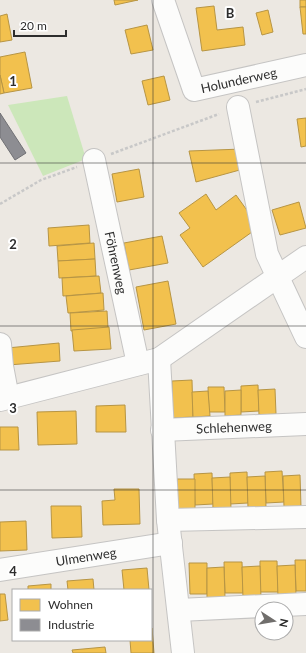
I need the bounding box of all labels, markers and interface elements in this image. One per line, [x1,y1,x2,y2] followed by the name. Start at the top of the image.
[226,5,235,21] text: B
[14,12,66,38] scale bar
[20,18,47,33] text: 20 m
[199,64,278,96] street label: Holunderweg
[9,73,17,89] text: 1
[102,230,131,296] street label: Föhrenweg
[9,236,17,252] text: 2
[9,400,17,416] text: 3
[196,417,272,437] street label: Schlehenweg
[55,544,118,569] street label: Ulmenweg
[9,563,17,579] text: 4
[12,589,152,641] legend
[48,597,93,612] text: Wohnen
[254,601,294,641] north arrow
[48,617,94,632] text: Industrie
[277,618,292,629] text: N

